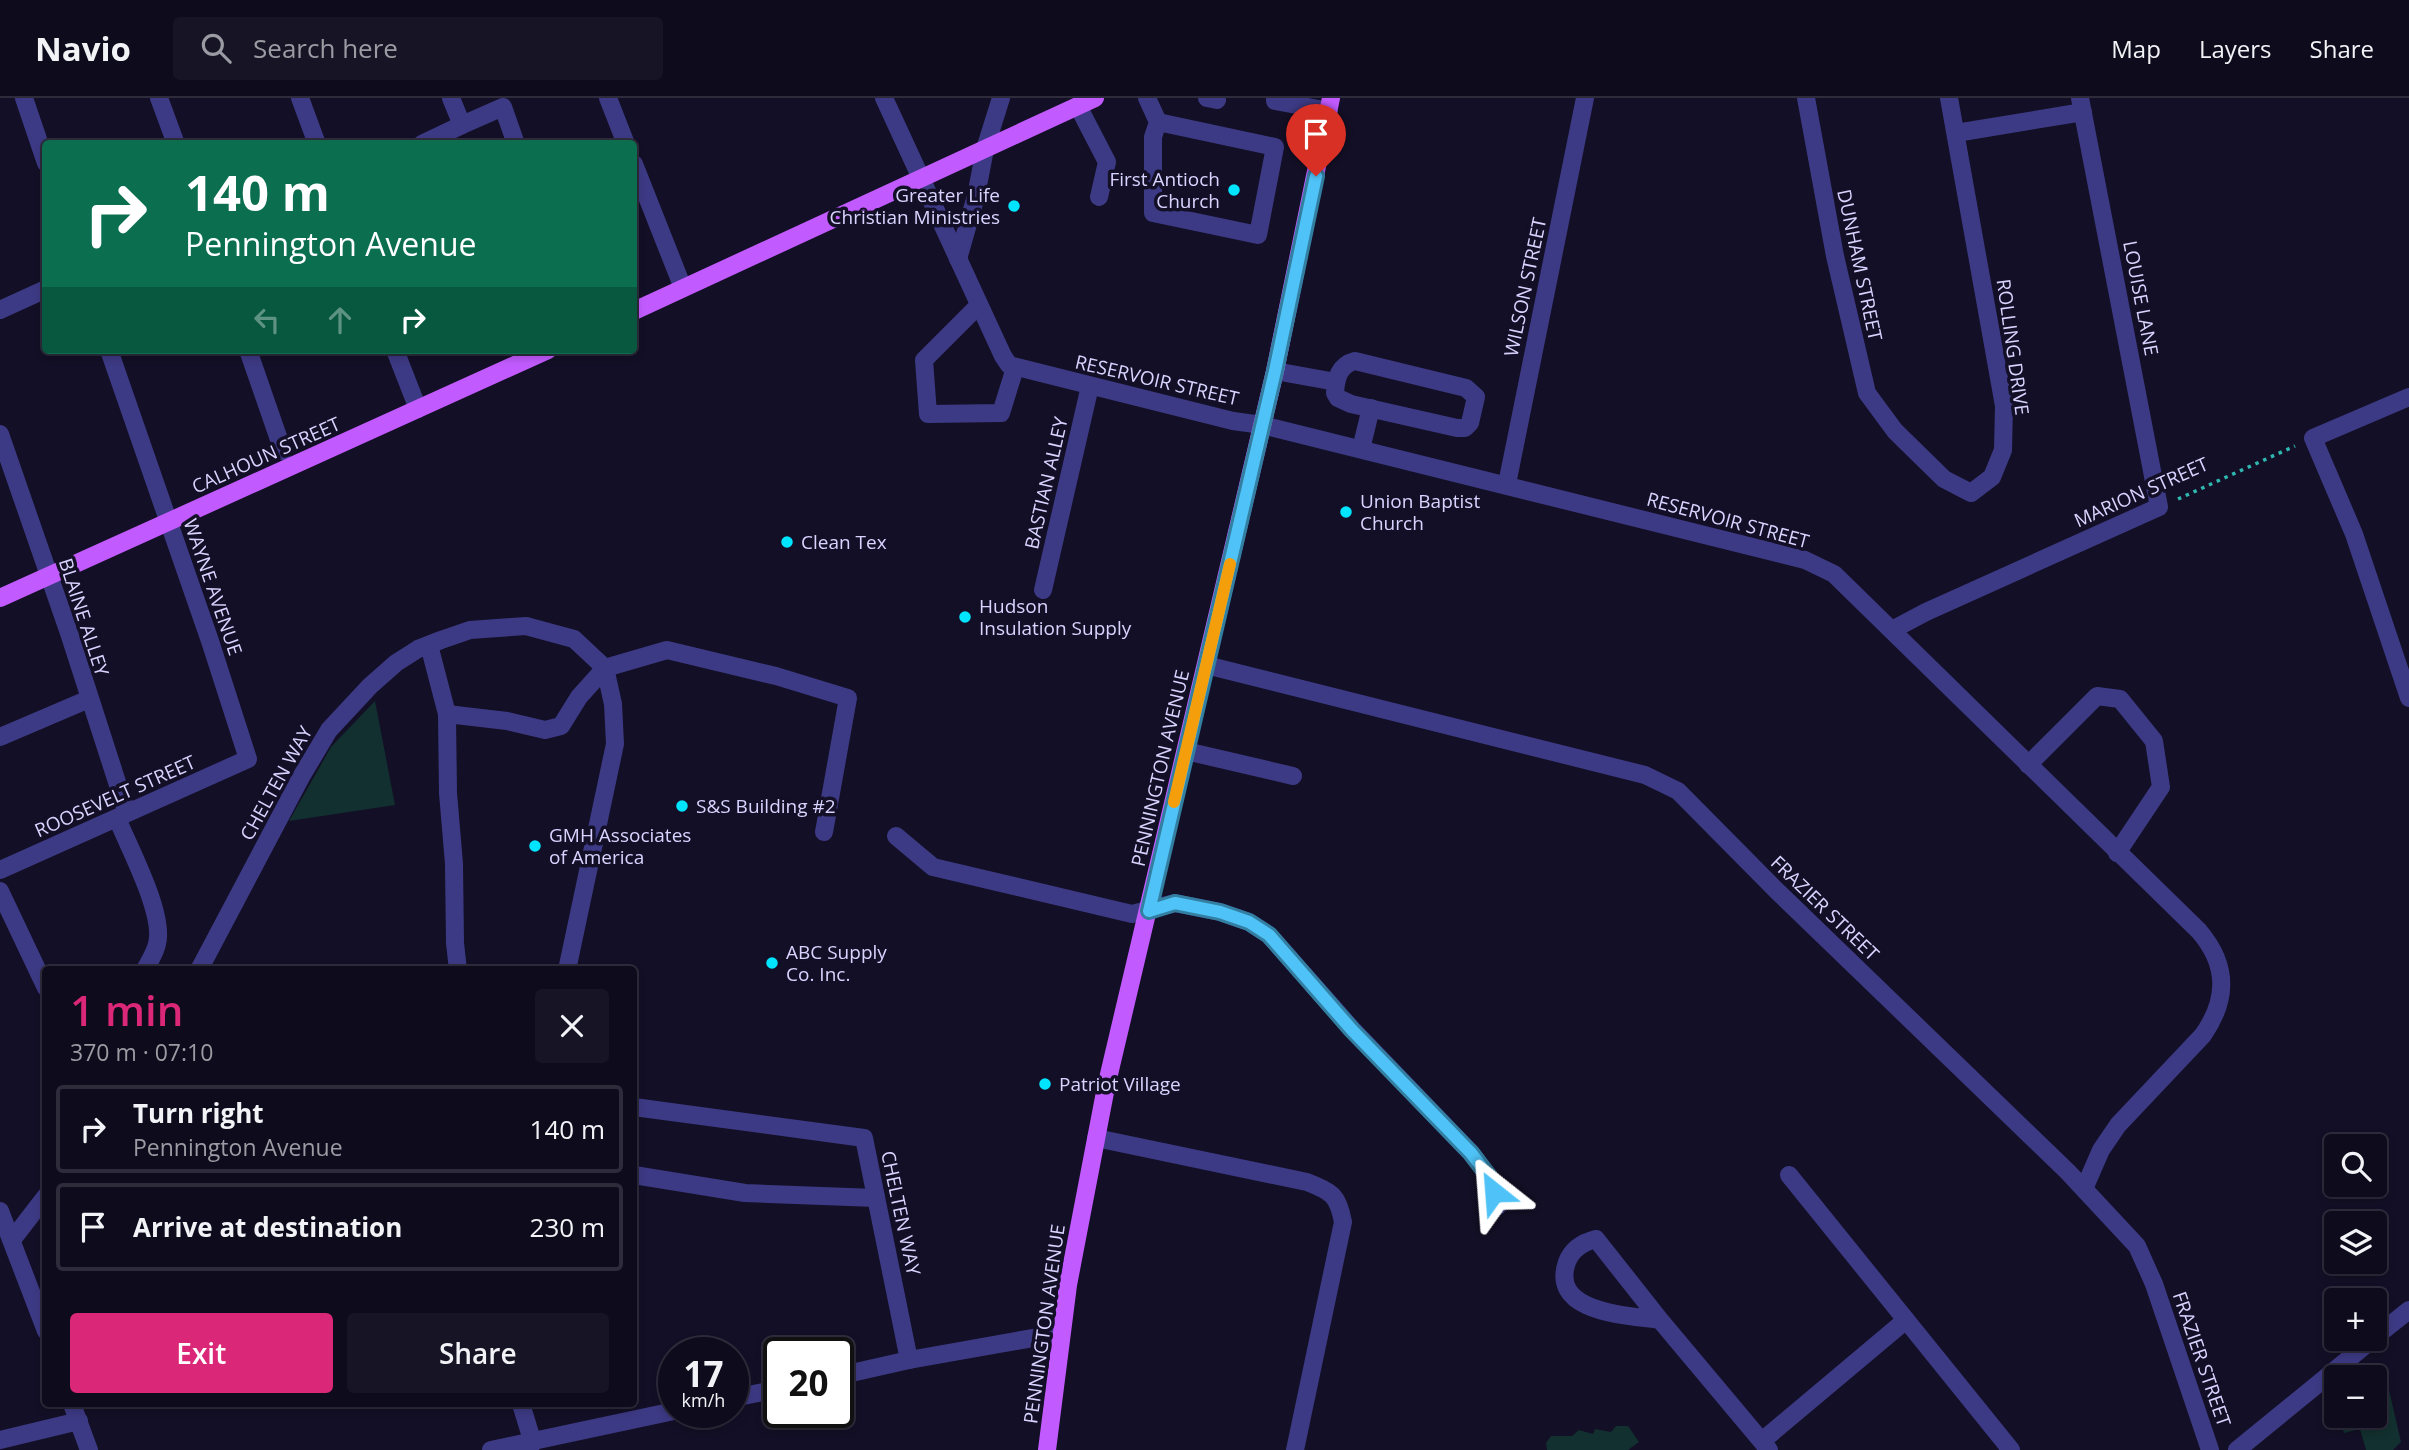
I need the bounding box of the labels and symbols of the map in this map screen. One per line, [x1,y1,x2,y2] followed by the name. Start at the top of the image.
[1286,104,1346,176] pin
[1109,166,1220,214] place label: First Antioch Church
[830,182,1000,230] place label: Greater Life Christian Ministries
[1226,182,1242,198] marker: First Antioch Church
[1831,187,1889,344] street label: DUNHAM STREET
[1006,198,1022,214] marker: Greater Life Christian Ministries
[1498,215,1553,359] street label: WILSON STREET
[2117,238,2165,358] street label: LOUISE LANE
[1991,277,2035,417] street label: ROLLING DRIVE
[1073,349,1242,412] street label: RESERVOIR STREET
[188,410,345,499] street label: CALHOUN STREET
[1018,414,1074,552] street label: BASTIAN ALLEY
[2070,451,2213,533] street label: MARION STREET
[1644,486,1813,554] street label: RESERVOIR STREET
[1360,488,1480,536] place label: Union Baptist Church
[1338,504,1354,520] marker: Union Baptist Church
[177,515,249,659] street label: WAYNE AVENUE
[801,529,887,555] place label: Clean Tex
[779,534,795,550] marker: Clean Tex
[53,555,115,680] street label: BLAINE ALLEY
[979,593,1132,641] place label: Hudson Insulation Supply
[957,609,973,625] marker: Hudson Insulation Supply
[1125,667,1195,869] street label: PENNINGTON AVENUE
[234,721,318,845] street label: CHELTEN WAY
[30,749,200,843] street label: ROOSEVELT STREET
[696,793,836,819] place label: S&S Building #2
[674,798,690,814] marker: S&S Building #2
[549,822,691,870] place label: GMH Associates of America
[527,838,543,854] marker: GMH Associates of America
[1765,850,1885,967] street label: FRAZIER STREET
[786,939,887,987] place label: ABC Supply Co. Inc.
[764,955,780,971] marker: ABC Supply Co. Inc.
[1059,1071,1181,1097] place label: Patriot Village
[1037,1076,1053,1092] marker: Patriot Village
[875,1148,927,1278] street label: CHELTEN WAY
[1457,1155,1531,1229] position arrow
[1017,1223,1071,1425] street label: PENNINGTON AVENUE
[2167,1288,2237,1430] street label: FRAZIER STREET
[763,1337,854,1428] speed limit sign: 20

